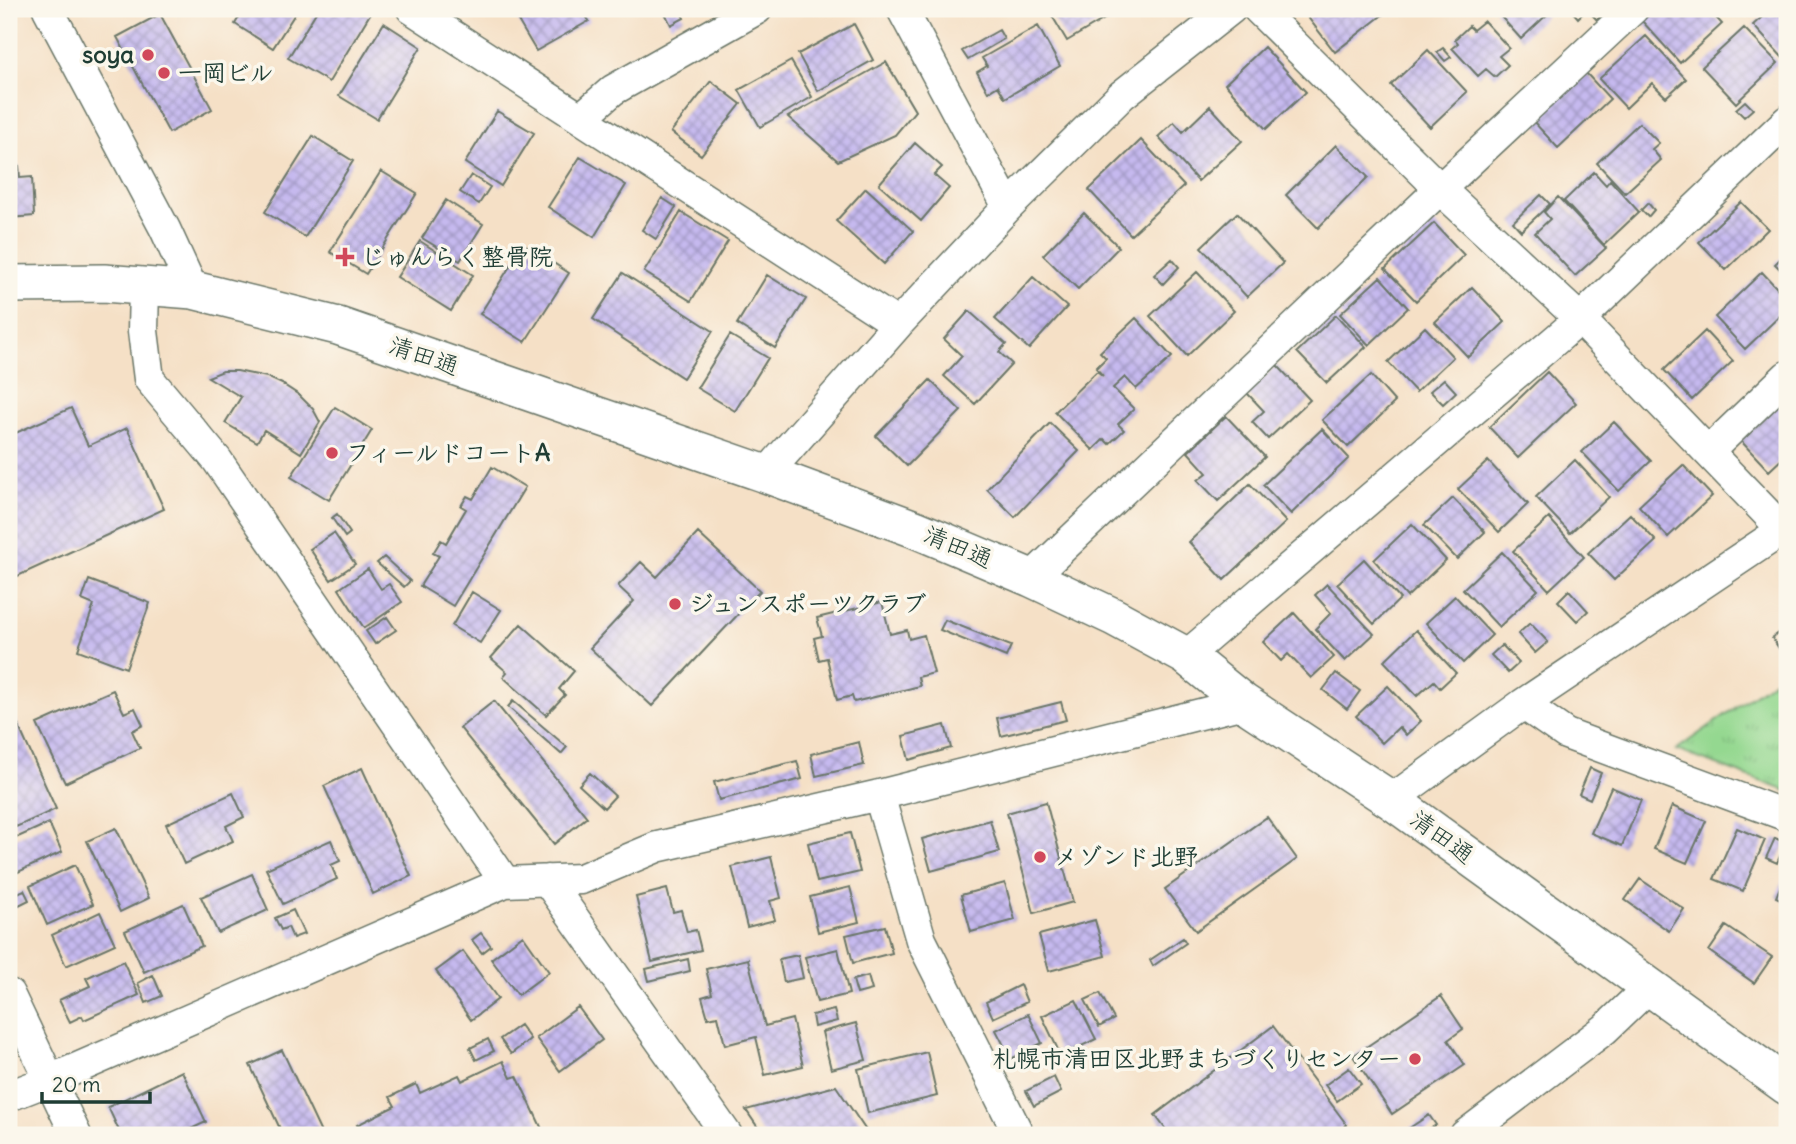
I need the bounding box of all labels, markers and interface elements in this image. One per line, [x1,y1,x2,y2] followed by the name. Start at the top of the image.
[82,39,134,69] place label: soya
[140,47,156,63] marker: soya
[178,57,274,87] place label: 一岡ビル
[156,65,172,81] marker: 一岡ビル
[361,241,553,271] place label: じゅんらく整骨院
[335,247,355,267] marker: じゅんらく整骨院
[385,329,463,381] street label: 清田通
[346,437,551,467] place label: フィールドコートA
[324,445,340,461] marker: フィールドコートA
[919,518,997,574] street label: 清田通
[689,588,927,618] place label: ジュンスポーツクラブ
[667,596,683,612] marker: ジュンスポーツクラブ
[1405,803,1481,869] street label: 清田通
[1054,841,1198,871] place label: メゾンド北野
[1032,849,1048,865] marker: メゾンド北野
[992,1043,1401,1073] place label: 札幌市清田区北野まちづくりセンター
[1407,1051,1423,1067] marker: 札幌市清田区北野まちづくりセンター
[42,1060,150,1104] scale bar
[52,1071,101,1098] text: 20 m

